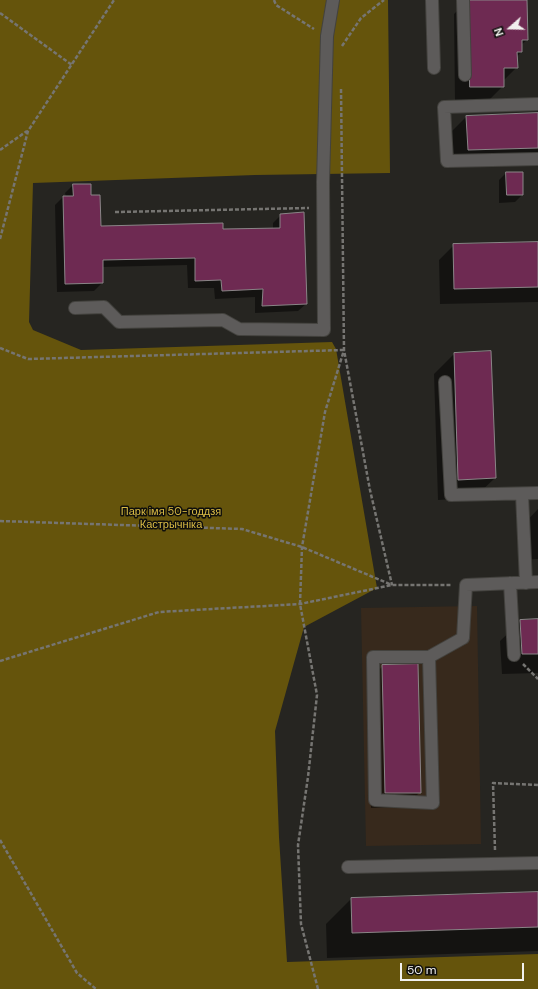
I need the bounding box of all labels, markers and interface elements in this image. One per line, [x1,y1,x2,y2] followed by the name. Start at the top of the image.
[490,8,530,48] north arrow
[491,26,507,38] text: N
[121,505,221,531] park label: Парк імя 50-годдзя Кастрычніка
[402,955,526,981] scale bar
[407,962,436,978] text: 50 m

